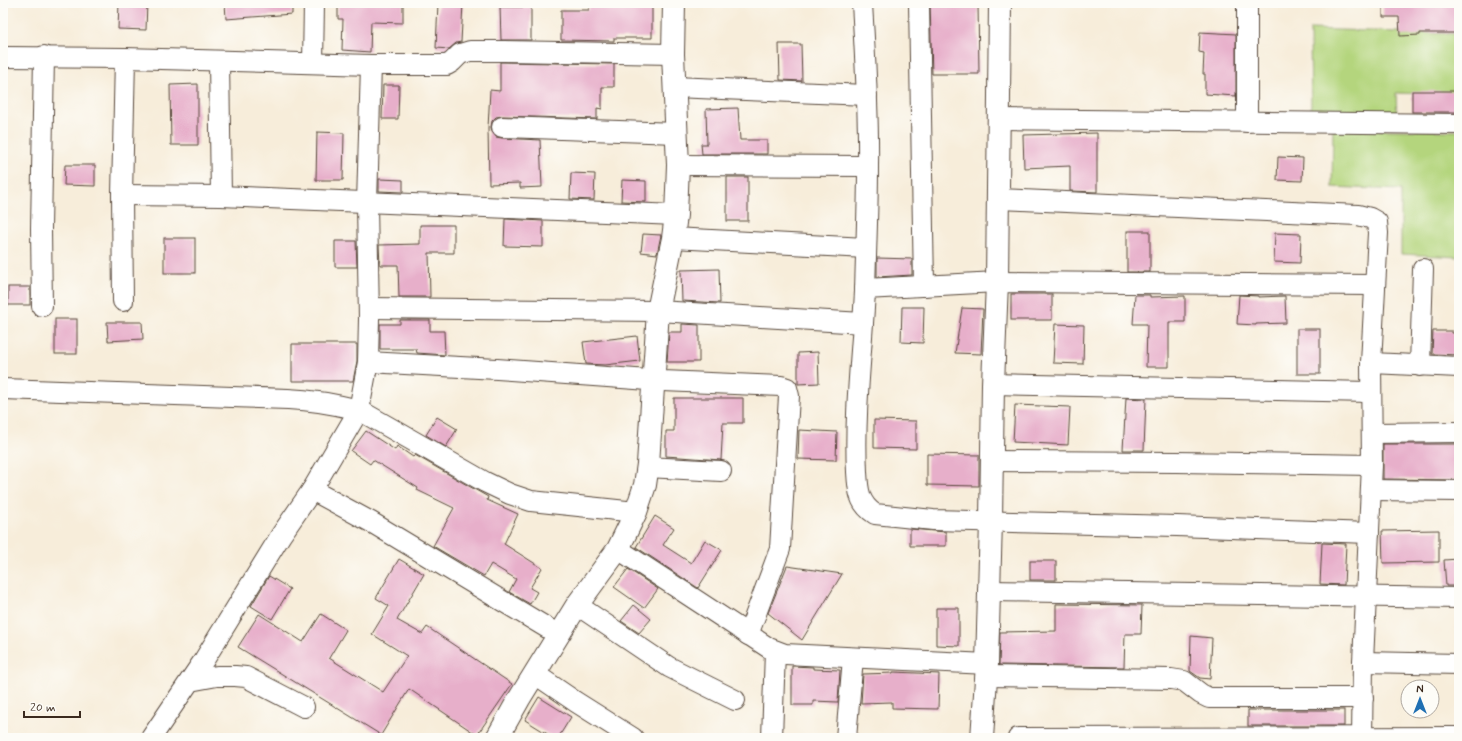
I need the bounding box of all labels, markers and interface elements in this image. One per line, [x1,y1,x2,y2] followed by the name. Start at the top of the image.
[1400,679,1440,719] north arrow
[1416,683,1424,697] text: N
[24,693,80,719] scale bar
[30,700,56,716] text: 20 m

